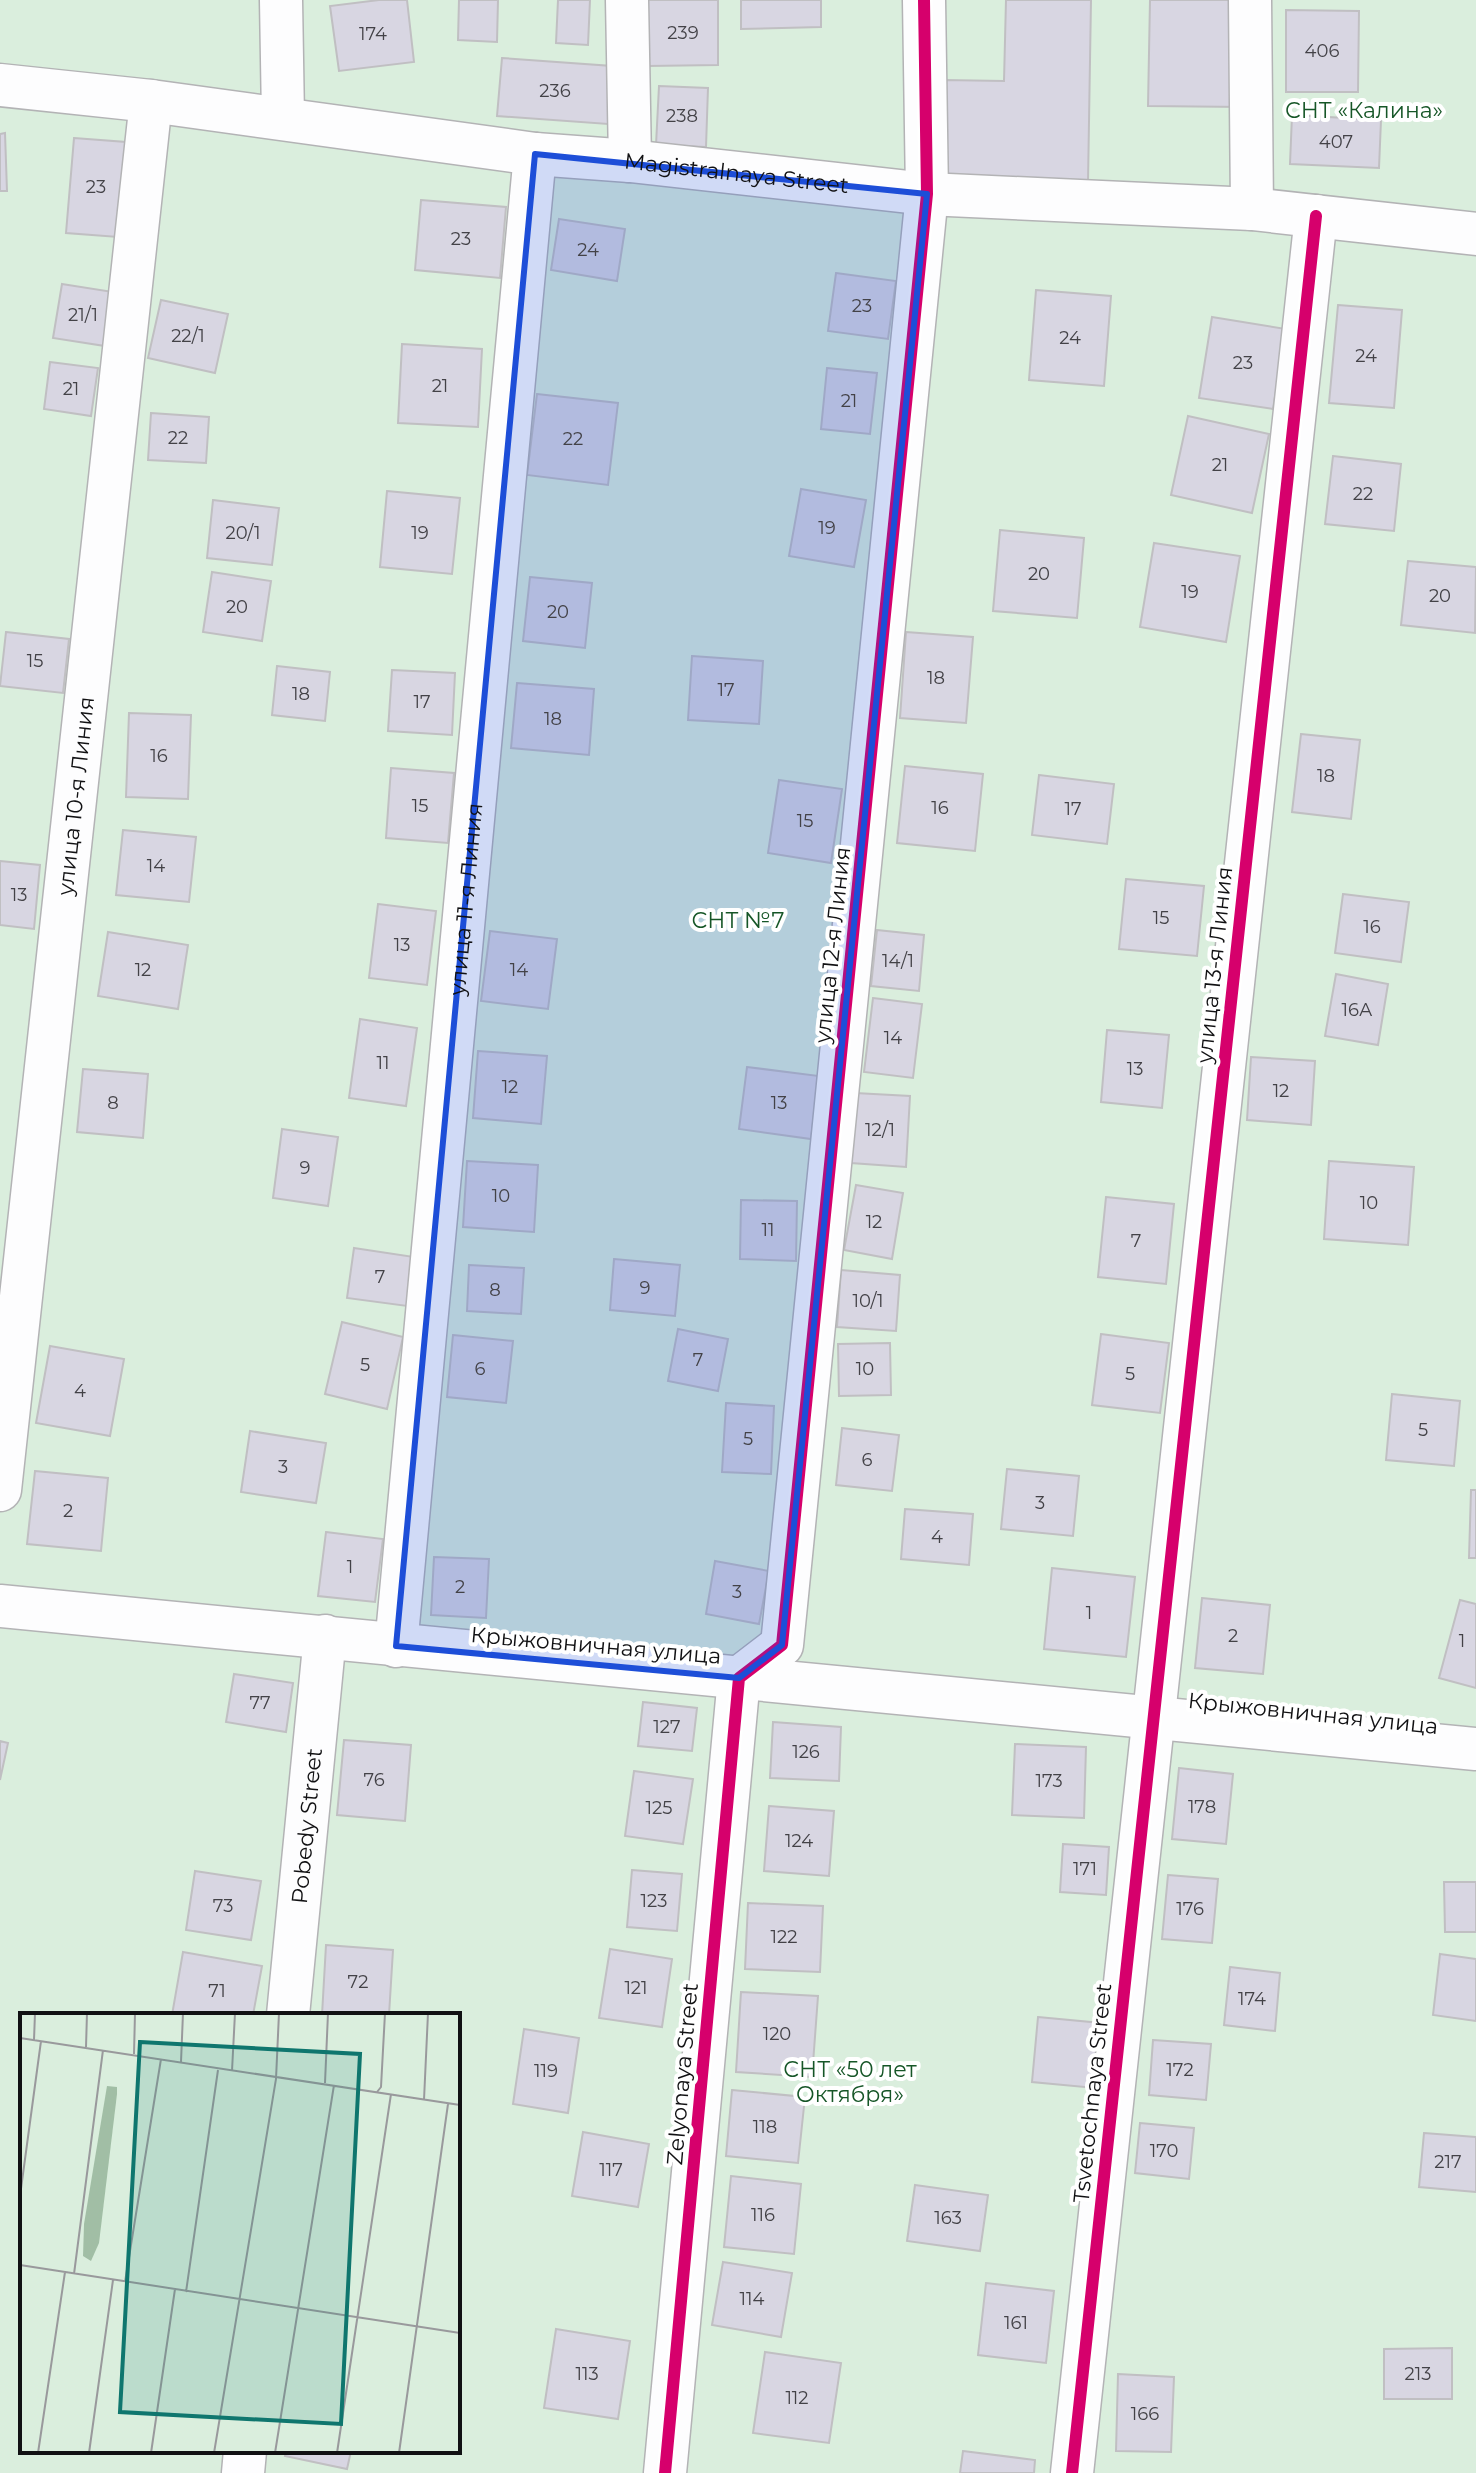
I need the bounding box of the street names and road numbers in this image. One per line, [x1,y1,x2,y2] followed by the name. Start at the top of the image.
[623,147,850,199] street label: Magistralnaya Street
[52,695,100,898] street label: улица 10-я Линия
[444,802,488,998] street label: улица 11-я Линия
[809,845,856,1046] street label: улица 12-я Линия
[1191,865,1238,1066] street label: улица 13-я Линия
[470,1621,722,1670] street label: Крыжовничная улица
[1187,1687,1439,1740] street label: Крыжовничная улица
[286,1747,328,1905] street label: Pobedy Street
[661,1982,704,2166] street label: Zelyonaya Street
[1068,1982,1117,2204] street label: Tsvetochnaya Street

